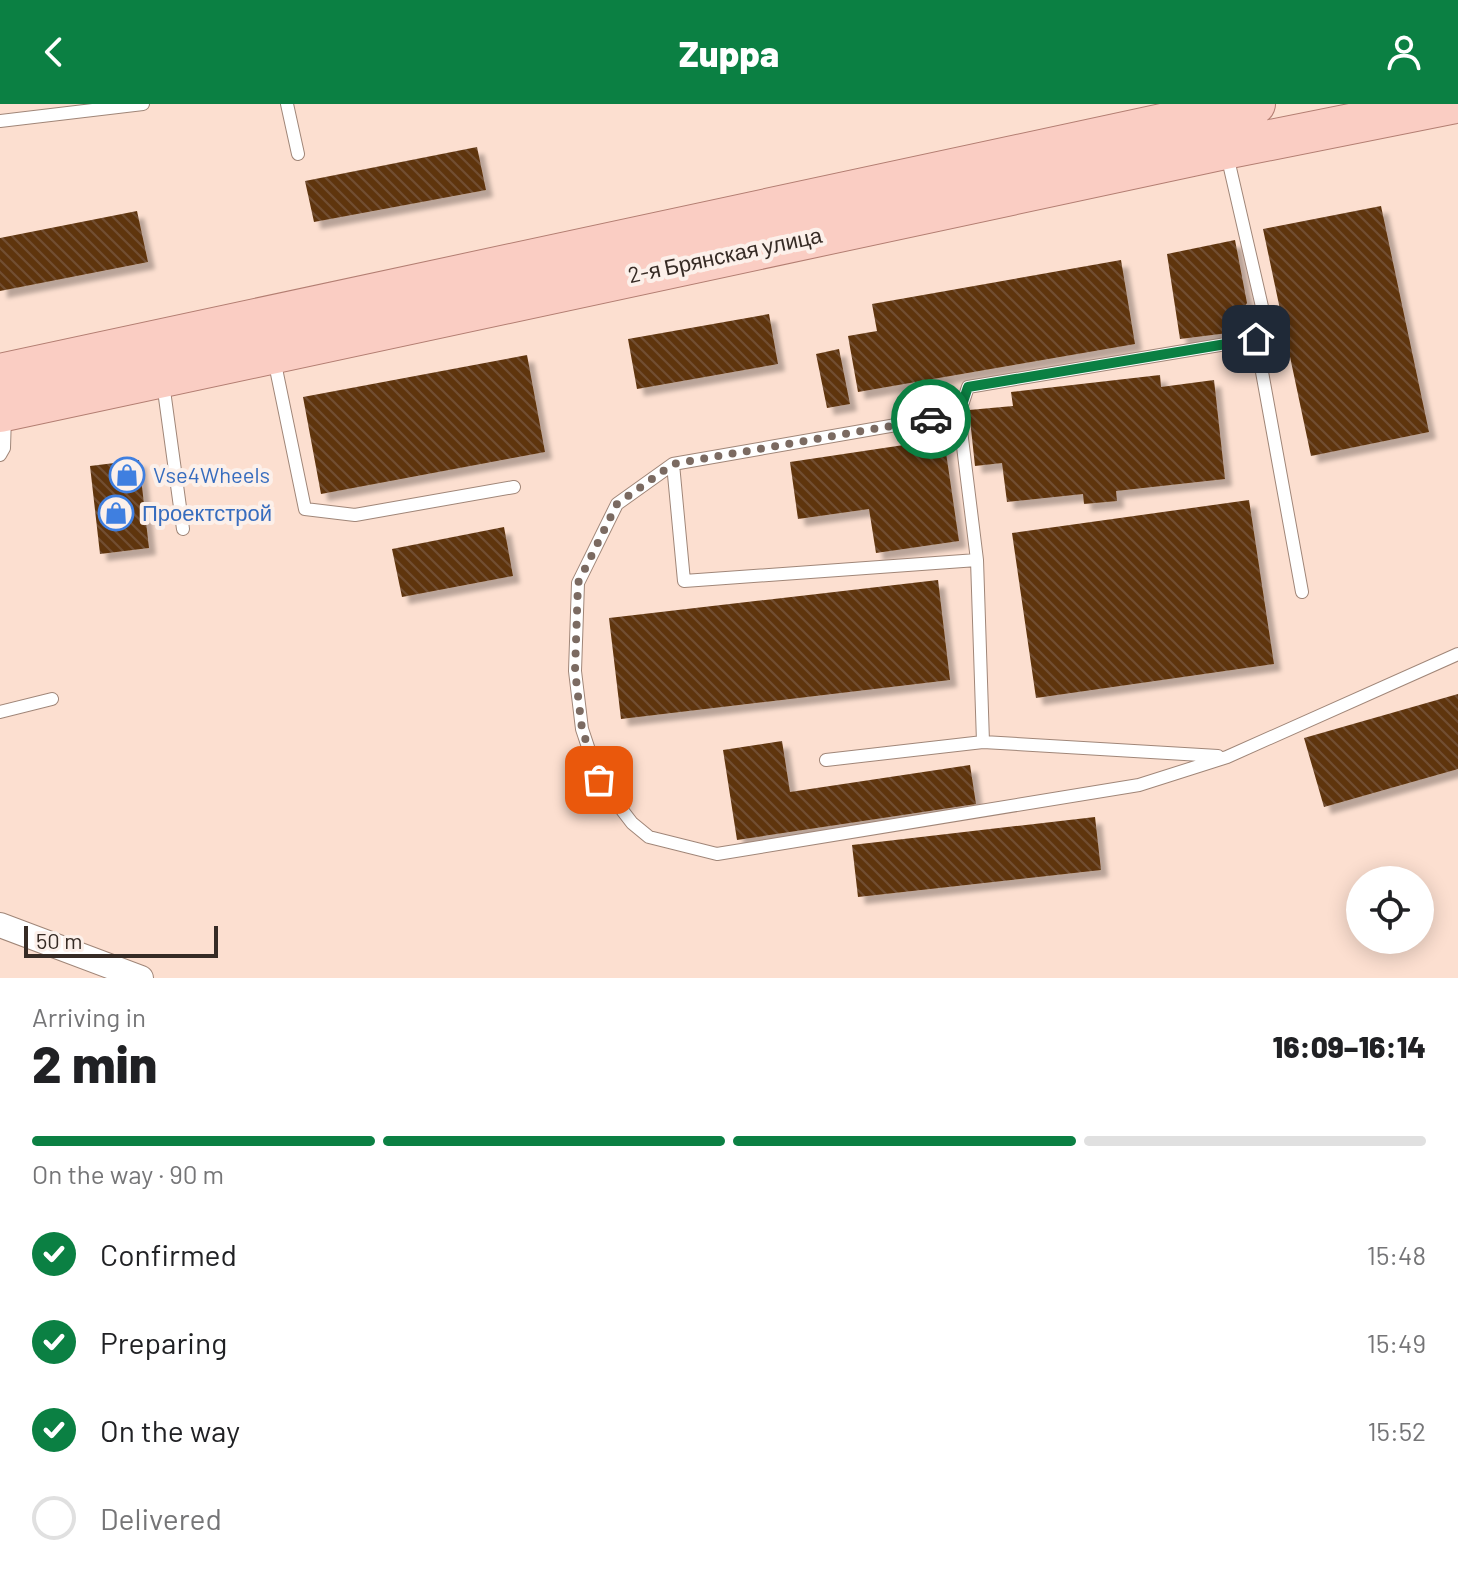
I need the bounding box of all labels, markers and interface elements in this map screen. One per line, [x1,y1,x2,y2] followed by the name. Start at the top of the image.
[32,30,76,74] icon: back
[1382,30,1426,74] icon: person
[679,31,779,74] text: Zuppa
[626,221,825,288] street label: 2-я Брянская улица
[1222,305,1290,373] pin
[1234,317,1278,361] icon: home
[891,379,971,459] courier
[909,397,953,441] icon: car
[108,456,146,494] shop icon: Vse4Wheels
[153,461,270,487] place label: Vse4Wheels
[97,494,135,532] shop icon: Проектстрой
[142,499,272,526] place label: Проектстрой
[565,746,633,814] pin
[577,758,621,802] icon: bag
[1346,866,1434,954] map controls
[1346,866,1434,954] button: locate
[24,922,218,958] scale bar
[36,927,82,953] text: 50 m
[32,1001,146,1032] text: Arriving in
[1273,1028,1426,1064] text: 16:09–16:14
[32,1031,157,1093] text: 2 min
[32,1158,224,1189] text: On the way · 90 m
[32,1232,76,1276] icon: check
[100,1236,237,1272] text: Confirmed
[1367,1239,1426,1270] text: 15:48
[32,1320,76,1364] icon: check
[100,1324,227,1360] text: Preparing
[1367,1327,1426,1358] text: 15:49
[32,1408,76,1452] icon: check
[100,1412,240,1448] text: On the way
[1367,1415,1426,1446] text: 15:52
[100,1500,222,1536] text: Delivered

